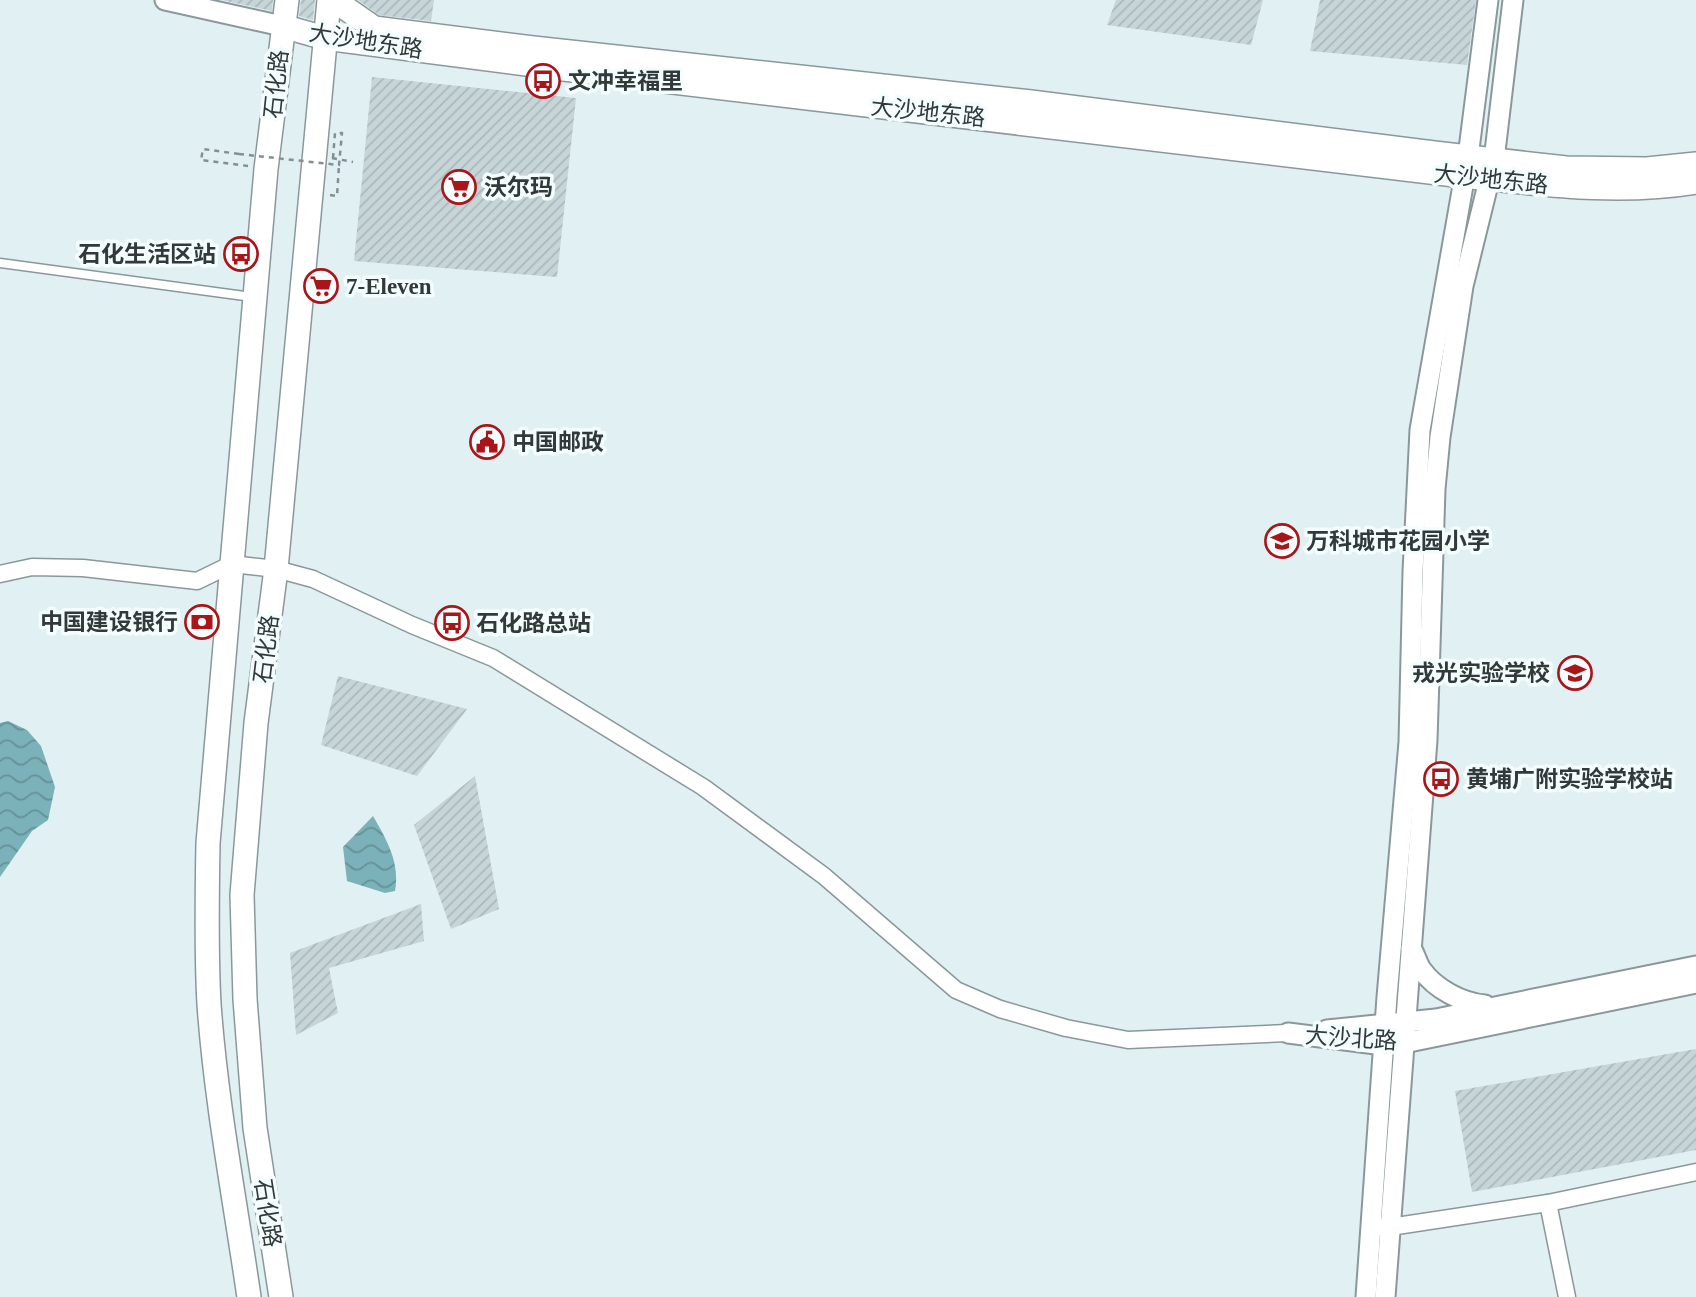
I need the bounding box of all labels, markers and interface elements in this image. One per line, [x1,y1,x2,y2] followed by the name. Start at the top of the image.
[307,20,425,63] street label: 大沙地东路
[260,48,293,120] street label: 石化路
[524,62,562,100] bus stop icon: 文冲幸福里
[568,69,683,94] place label: 文冲幸福里
[869,94,986,131] street label: 大沙地东路
[1432,161,1549,198] street label: 大沙地东路
[440,168,478,206] supermarket icon: 沃尔玛
[484,175,553,200] place label: 沃尔玛
[222,235,260,273] bus stop icon: 石化生活区站
[78,242,216,267] place label: 石化生活区站
[302,267,340,305] supermarket icon: 7-Eleven
[346,274,432,299] place label: 7-Eleven
[468,423,506,461] public building icon: 中国邮政
[512,430,604,455] place label: 中国邮政
[1263,522,1301,560] school or university icon: 万科城市花园小学
[1306,528,1490,554] place label: 万科城市花园小学
[183,603,221,641] bank icon: 中国建设银行
[433,604,471,642] bus stop icon: 石化路总站
[40,610,178,635] place label: 中国建设银行
[476,611,591,636] place label: 石化路总站
[250,613,283,685] street label: 石化路
[1556,654,1594,692] school or university icon: 戎光实验学校
[1412,660,1550,686] place label: 戎光实验学校
[1422,760,1460,798] bus stop icon: 黄埔广附实验学校站
[1466,766,1673,792] place label: 黄埔广附实验学校站
[1304,1023,1398,1054] street label: 大沙北路
[250,1177,285,1249] street label: 石化路

